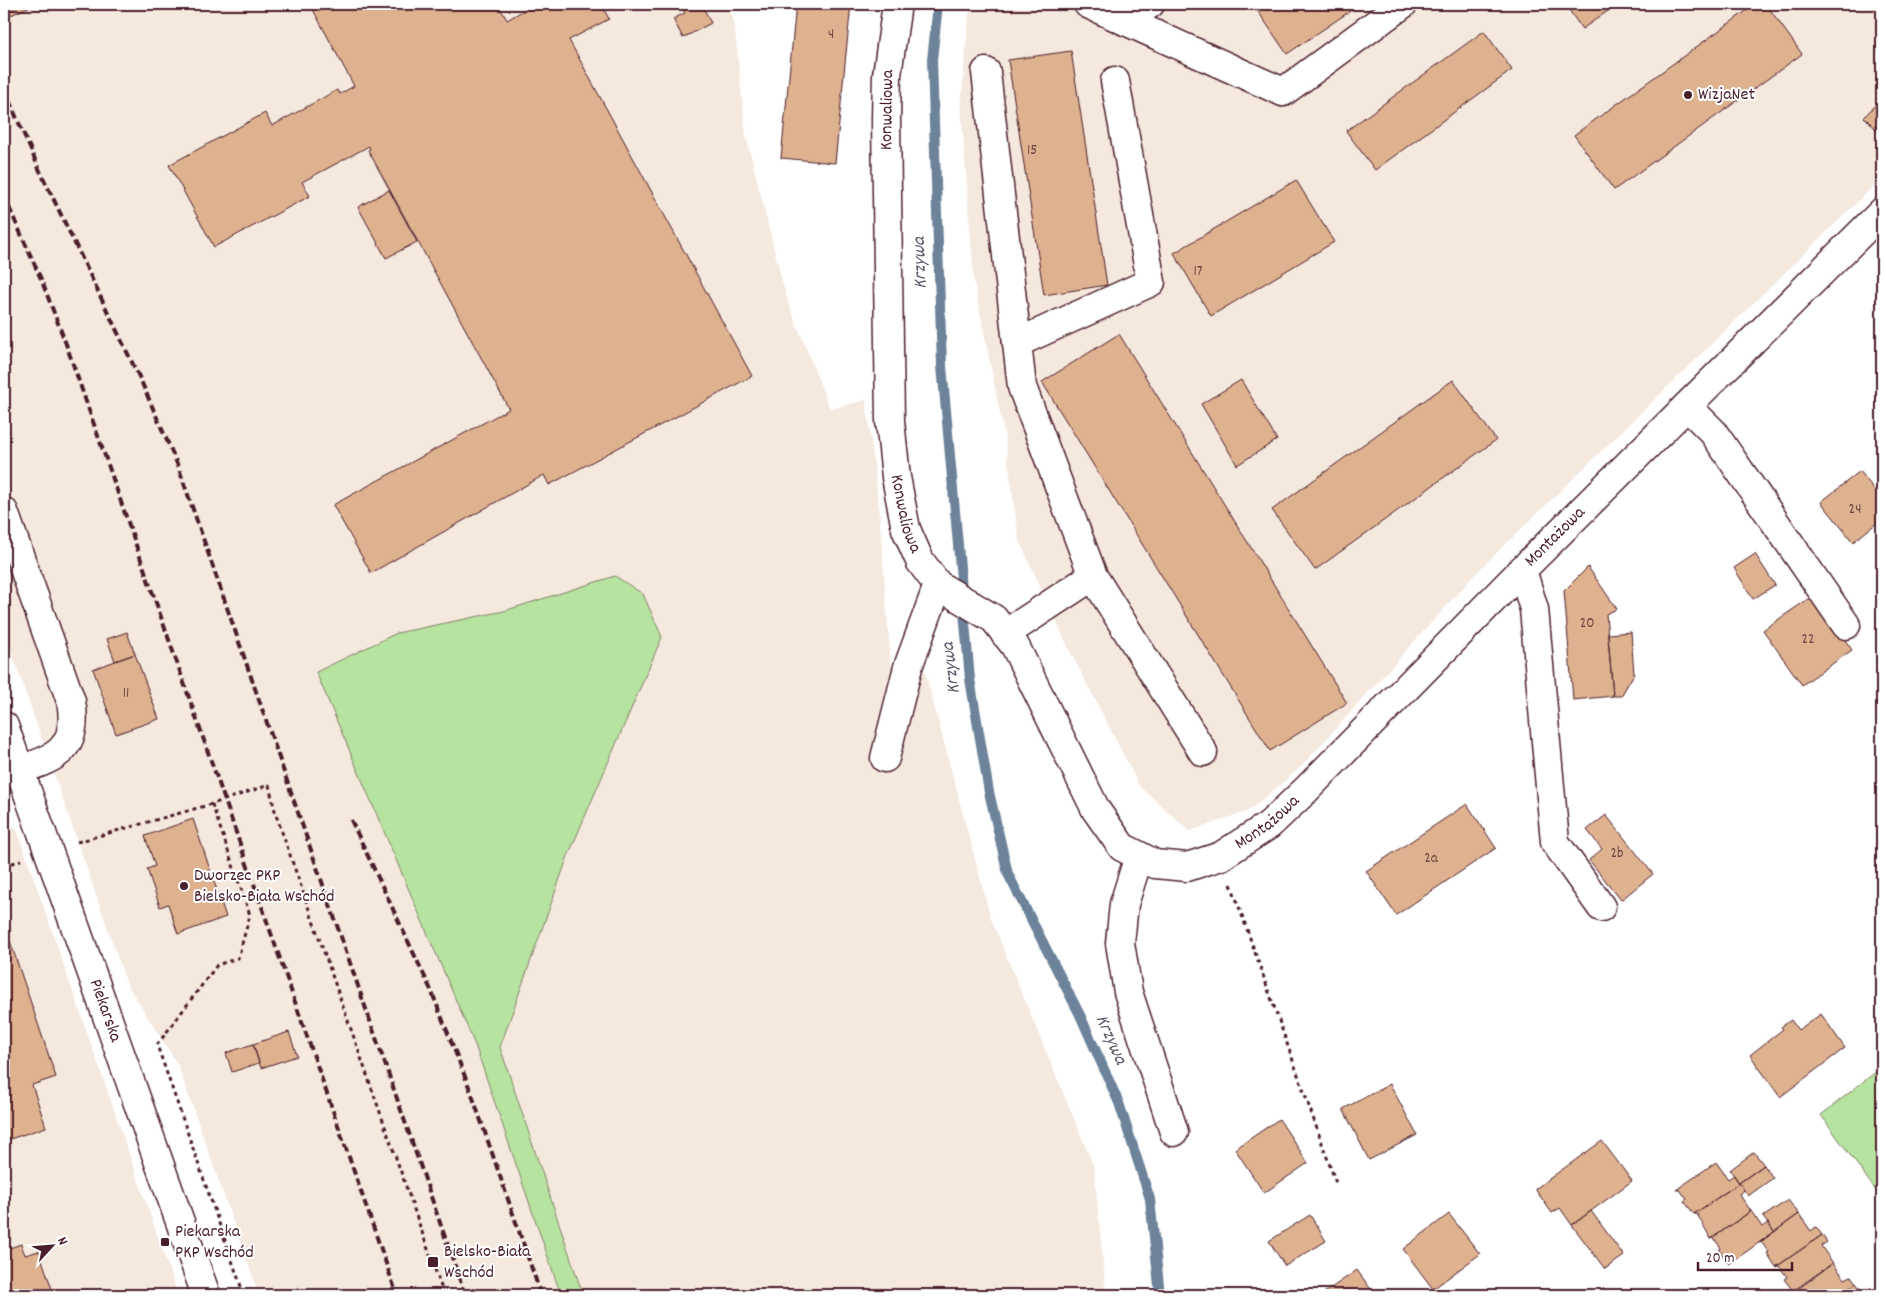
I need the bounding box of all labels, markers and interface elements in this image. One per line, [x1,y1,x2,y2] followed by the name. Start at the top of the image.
[828,24,834,46] house number: 4
[875,69,901,150] street label: Konwaliowa
[1698,83,1755,108] place label: WizjaNet
[1682,89,1694,101] marker: WizjaNet
[1027,140,1037,162] house number: 15
[907,236,935,289] water label: Krzywa
[1193,261,1203,283] house number: 17
[883,472,928,558] street label: Konwaliowa
[1849,499,1861,521] house number: 24
[1519,501,1592,573] street label: Montażowa
[1580,613,1594,635] house number: 20
[1801,629,1815,651] house number: 22
[935,640,969,695] water label: Krzywa
[123,683,129,705] house number: 11
[1230,789,1306,856] street label: Montażowa
[1610,843,1624,865] house number: 2b
[1424,848,1439,870] house number: 2a
[194,864,334,910] place label: Dworzec PKP Bielsko-Biała Wschód
[178,880,190,892] marker: Dworzec PKP Bielsko-Biała Wschód
[82,976,128,1046] street label: Piekarska
[1087,1011,1133,1070] water label: Krzywa
[175,1220,254,1266] place label: Piekarska PKP Wschód
[28,1222,78,1272] north arrow
[51,1234,72,1249] text: N
[159,1236,171,1248] marker: Piekarska PKP Wschód
[1698,1239,1792,1271] scale bar
[444,1240,531,1286] place label: Bielsko-Biała Wschód
[1706,1248,1734,1270] text: 20 m
[426,1255,440,1269] marker: Bielsko-Biała Wschód

